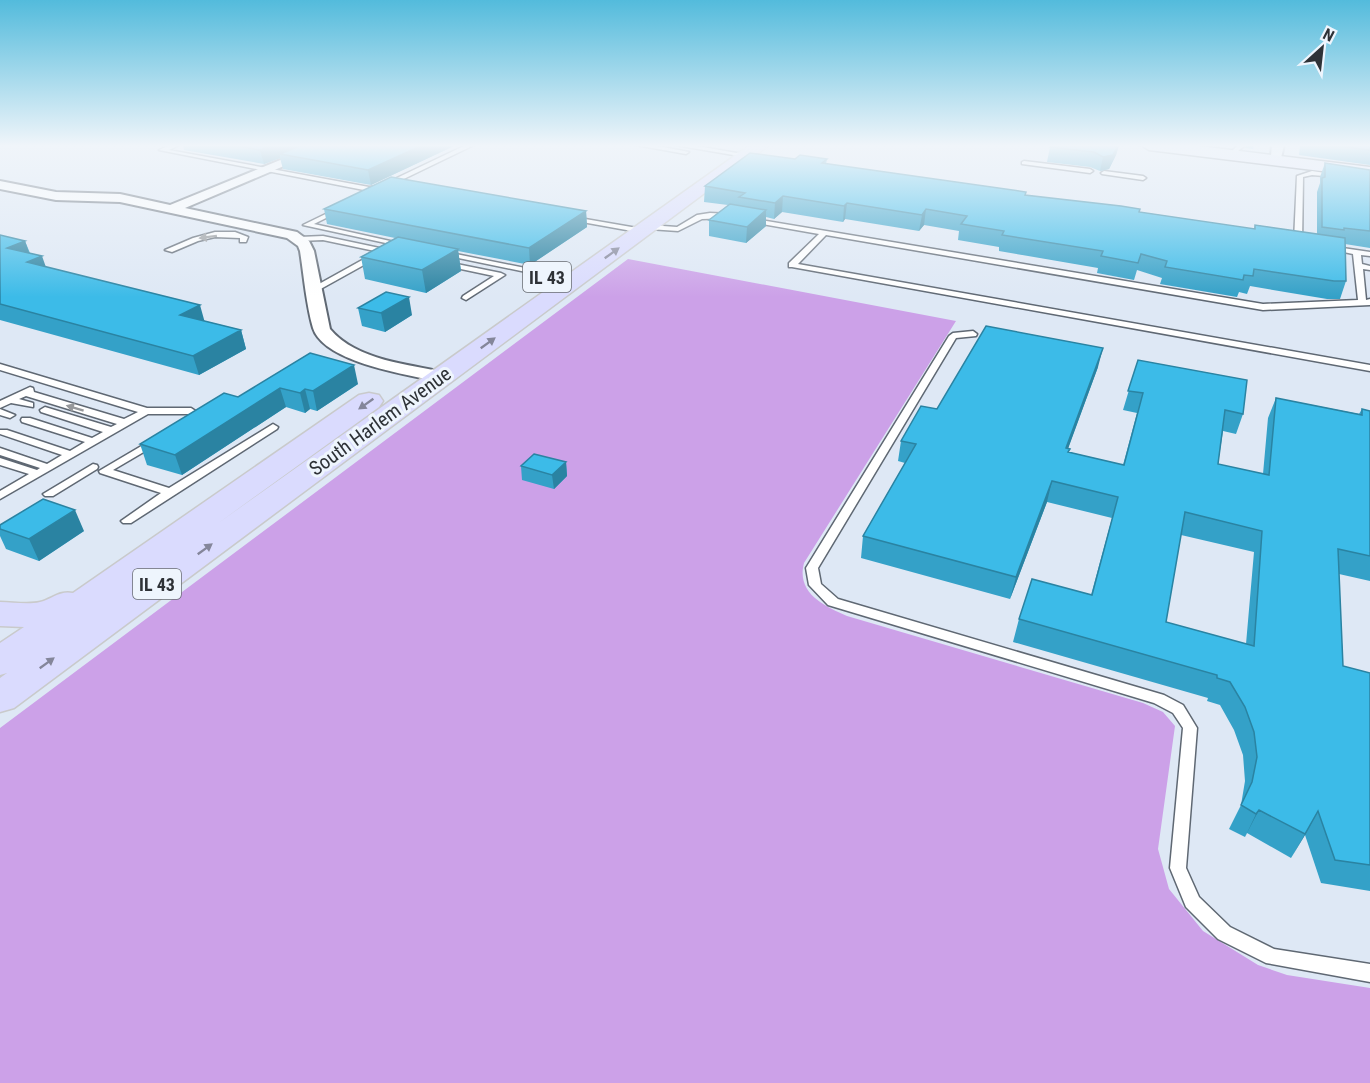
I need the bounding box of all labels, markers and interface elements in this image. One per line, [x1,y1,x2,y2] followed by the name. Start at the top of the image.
[1292,18,1352,78] north arrow
[1320,24,1337,46] text: N
[198,232,217,241] one-way arrow
[604,248,620,259] one-way arrow
[523,262,571,292] road number: IL 43
[479,337,495,349] one-way arrow
[304,361,456,481] street label: South Harlem Avenue
[358,398,374,410] one-way arrow
[66,403,84,412] one-way arrow
[196,543,212,555] one-way arrow
[133,569,181,599] road number: IL 43
[40,658,55,670] one-way arrow

